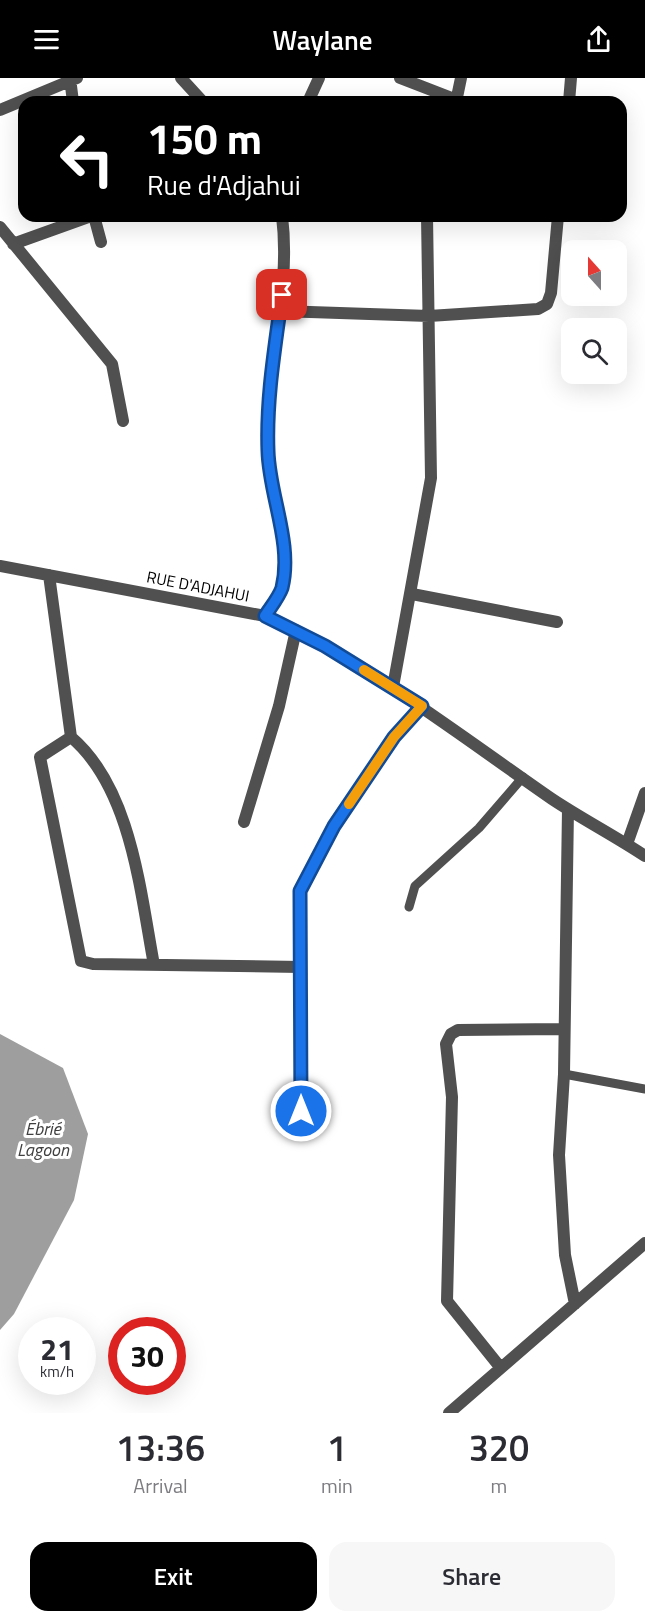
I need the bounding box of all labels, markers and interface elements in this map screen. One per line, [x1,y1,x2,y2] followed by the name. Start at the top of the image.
[273,19,372,60] text: Waylane
[30,23,63,56] icon: menu
[582,23,615,56] icon: share
[147,106,262,170] text: 150 m
[48,120,126,198] icon: left
[147,164,301,205] text: Rue d'Adjahui
[561,240,627,306] north arrow
[561,240,627,384] map controls
[256,269,307,320] pin
[265,278,298,311] icon: arrive
[561,318,627,384] button: search
[145,564,251,608] street label: RUE D'ADJAHUI
[269,1079,333,1143] position arrow
[17,1115,70,1163] water label: Ébrié Lagoon
[108,1317,186,1395] speed limit sign: 30
[40,1326,74,1372] text: 21
[40,1360,74,1383] text: km/h
[116,1420,205,1475] text: 13:36
[327,1420,347,1475] text: 1
[469,1420,529,1475] text: 320
[133,1470,188,1501] text: Arrival
[321,1470,353,1501] text: min
[491,1470,507,1501] text: m
[30,1542,317,1611] button: Exit
[329,1542,615,1611] button: Share

